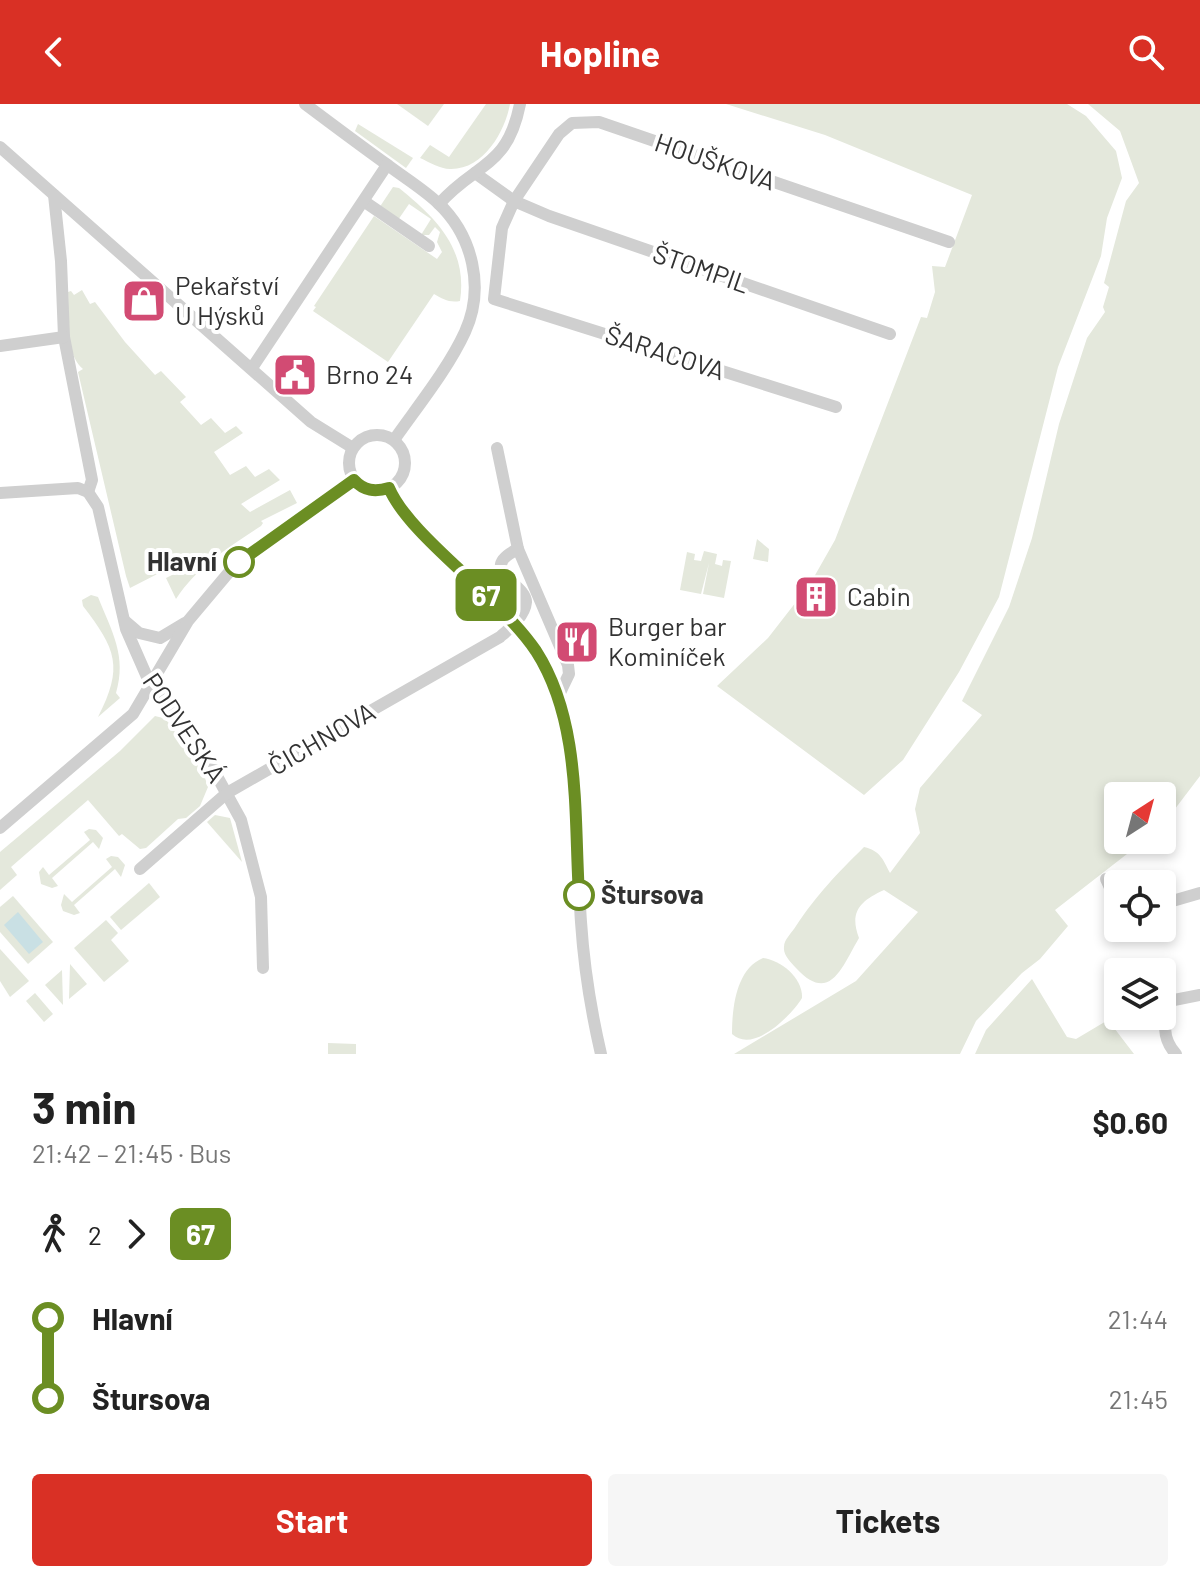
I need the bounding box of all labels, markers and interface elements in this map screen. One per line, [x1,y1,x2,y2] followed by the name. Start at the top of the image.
[32,30,76,74] icon: back
[1124,30,1168,74] icon: search
[540,31,660,74] text: Hopline
[651,126,780,196] street label: HOUŠKOVA
[649,237,754,298] street label: ŠTOMPIL
[175,269,279,330] place label: Pekařství U Hýsků
[120,277,168,325] shop icon: Pekařství U Hýsků
[602,318,729,385] street label: ŠARACOVA
[271,351,319,399] public building icon: Brno 24
[326,358,413,389] place label: Brno 24
[147,545,218,576] place label: Hlavní
[224,547,254,577] marker: Hlavní
[450,569,522,621] line badge: 67
[792,573,840,621] building icon: Cabin
[472,578,500,612] text: 67
[847,580,911,611] place label: Cabin
[608,610,727,671] place label: Burger bar Kominíček
[553,618,601,666] restaurant icon: Burger bar Kominíček
[137,667,233,788] street label: PODVESKÁ
[263,695,380,781] street label: ČICHNOVA
[1104,782,1176,854] north arrow
[1104,782,1176,1030] map controls
[1104,870,1176,942] button: locate
[601,878,704,909] place label: Štursova
[564,880,594,910] marker: Štursova
[1104,958,1176,1030] button: layers
[32,1080,137,1133] text: 3 min
[1092,1104,1168,1140] text: $0.60
[32,1137,231,1168] text: 21:42 – 21:45 · Bus
[32,1212,76,1256] icon: walk
[114,1212,158,1256] icon: forward
[186,1217,215,1251] text: 67
[88,1219,102,1250] text: 2
[92,1300,173,1336] text: Hlavní
[1108,1303,1168,1334] text: 21:44
[92,1380,210,1416] text: Štursova
[1109,1383,1168,1414] text: 21:45
[32,1474,592,1566] button: Start
[608,1474,1168,1566] button: Tickets

